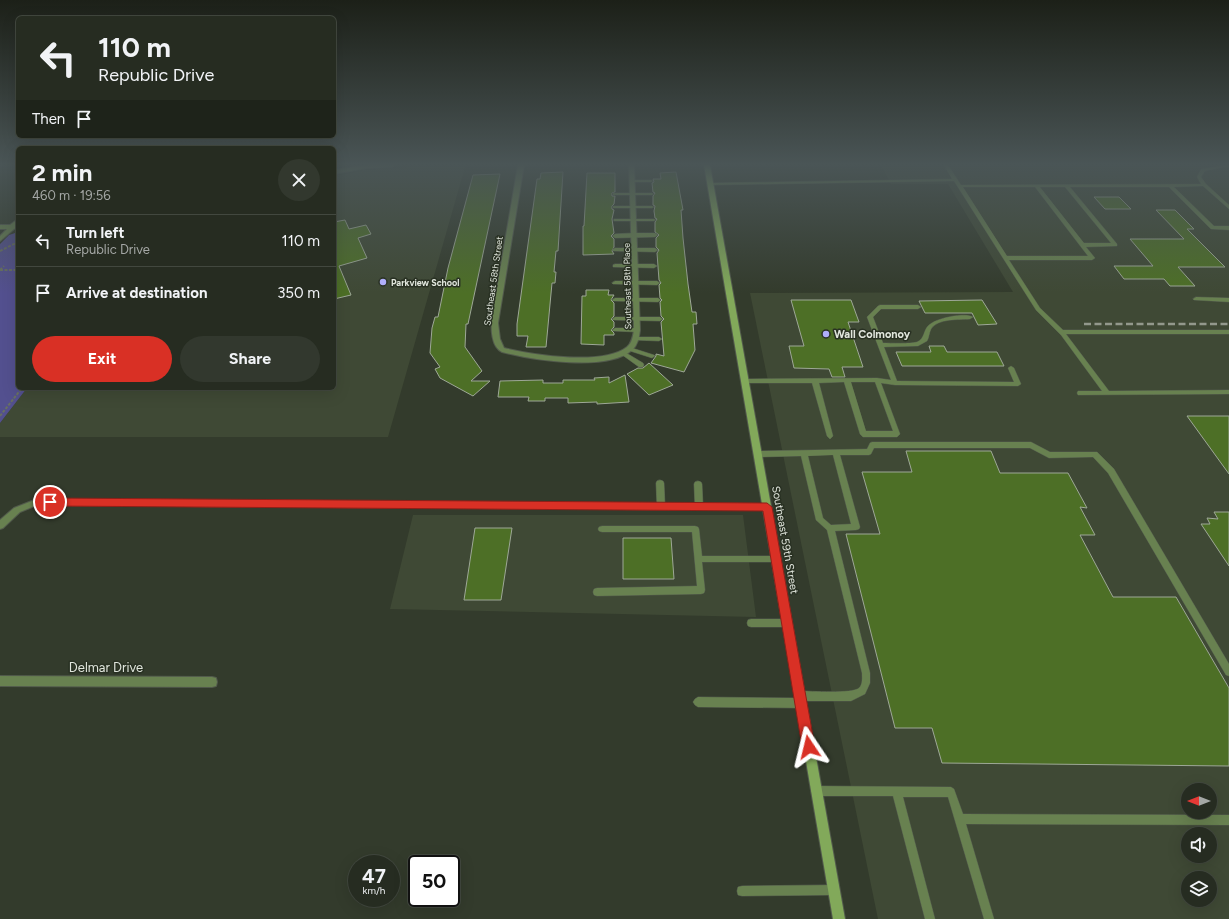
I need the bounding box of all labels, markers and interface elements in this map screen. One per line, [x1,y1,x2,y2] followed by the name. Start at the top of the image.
[98,30,171,64] text: 110 m
[32,32,84,84] icon: left
[98,64,214,86] text: Republic Drive
[73,108,95,130] icon: arrive
[32,110,65,128] text: Then
[32,158,92,187] text: 2 min
[278,159,320,201] button: close
[32,188,111,203] text: 460 m · 19:56
[66,224,124,242] text: Turn left
[32,230,54,252] icon: left
[282,232,320,250] text: 110 m
[481,235,505,326] street label: Southeast 58th Street
[66,242,150,257] text: Republic Drive
[621,243,633,329] street label: Southeast 58th Place
[378,277,388,287] marker: Parkview School
[391,277,459,288] place label: Parkview School
[32,282,54,304] icon: arrive
[66,284,207,302] text: Arrive at destination
[277,284,320,302] text: 350 m
[834,328,911,341] place label: Wall Colmonoy
[821,329,831,339] marker: Wall Colmonoy
[32,336,172,382] button: Exit
[180,336,320,382] button: Share
[33,485,67,519] pin
[769,485,801,595] street label: Southeast 59th Street
[39,491,61,513] icon: arrive
[69,660,143,675] street label: Delmar Drive
[788,726,830,768] position arrow
[1181,783,1217,819] north arrow
[1181,783,1217,907] map controls
[1181,827,1217,863] button: sound
[408,855,460,907] speed limit sign: 50
[362,864,386,888] text: 47
[1181,871,1217,907] button: layers
[363,884,385,897] text: km/h

